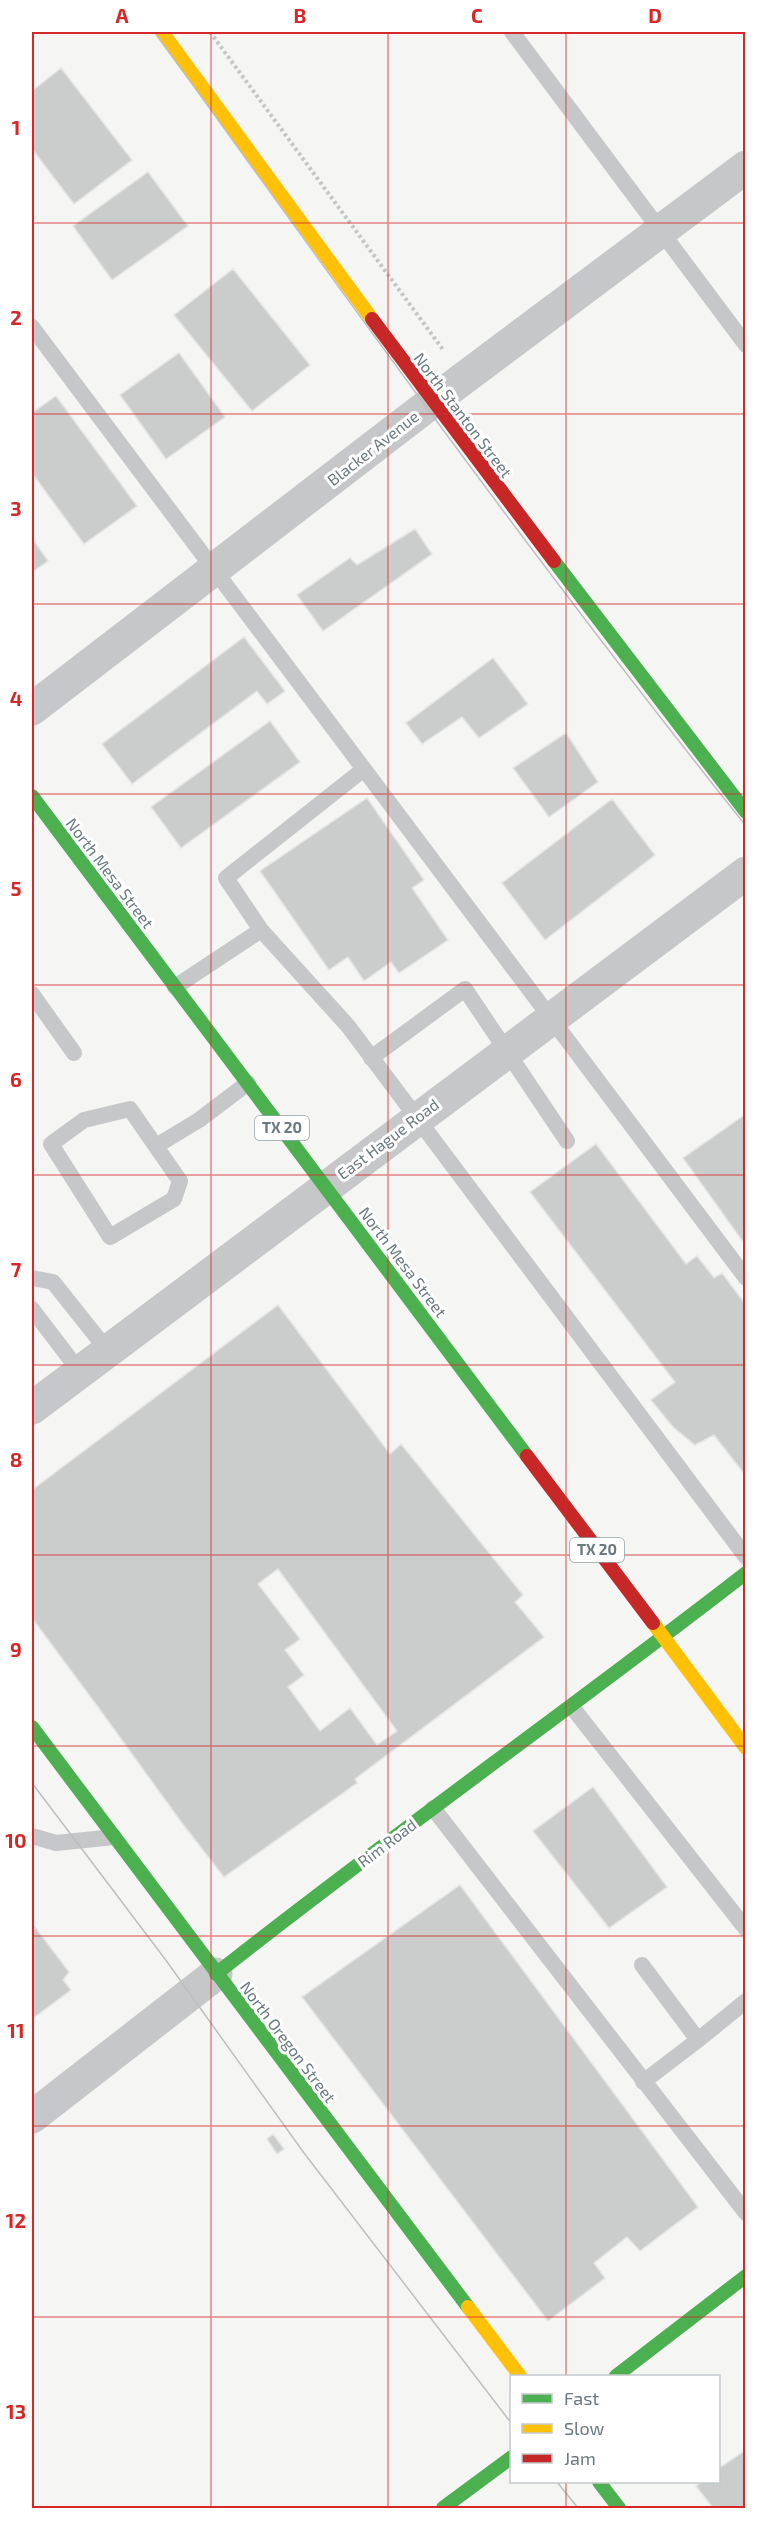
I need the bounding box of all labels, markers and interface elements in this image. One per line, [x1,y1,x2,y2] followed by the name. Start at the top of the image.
[115,3,129,27] text: A
[294,3,306,27] text: B
[471,3,483,27] text: C
[648,3,662,27] text: D
[12,115,20,139] text: 1
[10,305,22,329] text: 2
[410,349,517,481] street label: North Stanton Street
[323,406,422,489] street label: Blacker Avenue
[10,496,22,520] text: 3
[10,686,23,710] text: 4
[63,814,158,932] street label: North Mesa Street
[10,876,22,900] text: 5
[10,1067,22,1091] text: 6
[333,1094,442,1183] street label: East Hague Road
[255,1116,309,1140] road number: TX 20
[356,1203,451,1321] street label: North Mesa Street
[11,1257,22,1281] text: 7
[10,1447,22,1471] text: 8
[570,1538,624,1562] road number: TX 20
[10,1637,22,1661] text: 9
[354,1814,420,1871] street label: Rim Road
[5,1828,27,1852] text: 10
[237,1977,340,2106] street label: North Oregon Street
[7,2018,25,2042] text: 11
[6,2208,26,2232] text: 12
[510,2375,720,2483] legend
[564,2387,599,2409] text: Fast
[6,2399,26,2423] text: 13
[564,2417,605,2439] text: Slow
[564,2447,596,2469] text: Jam

